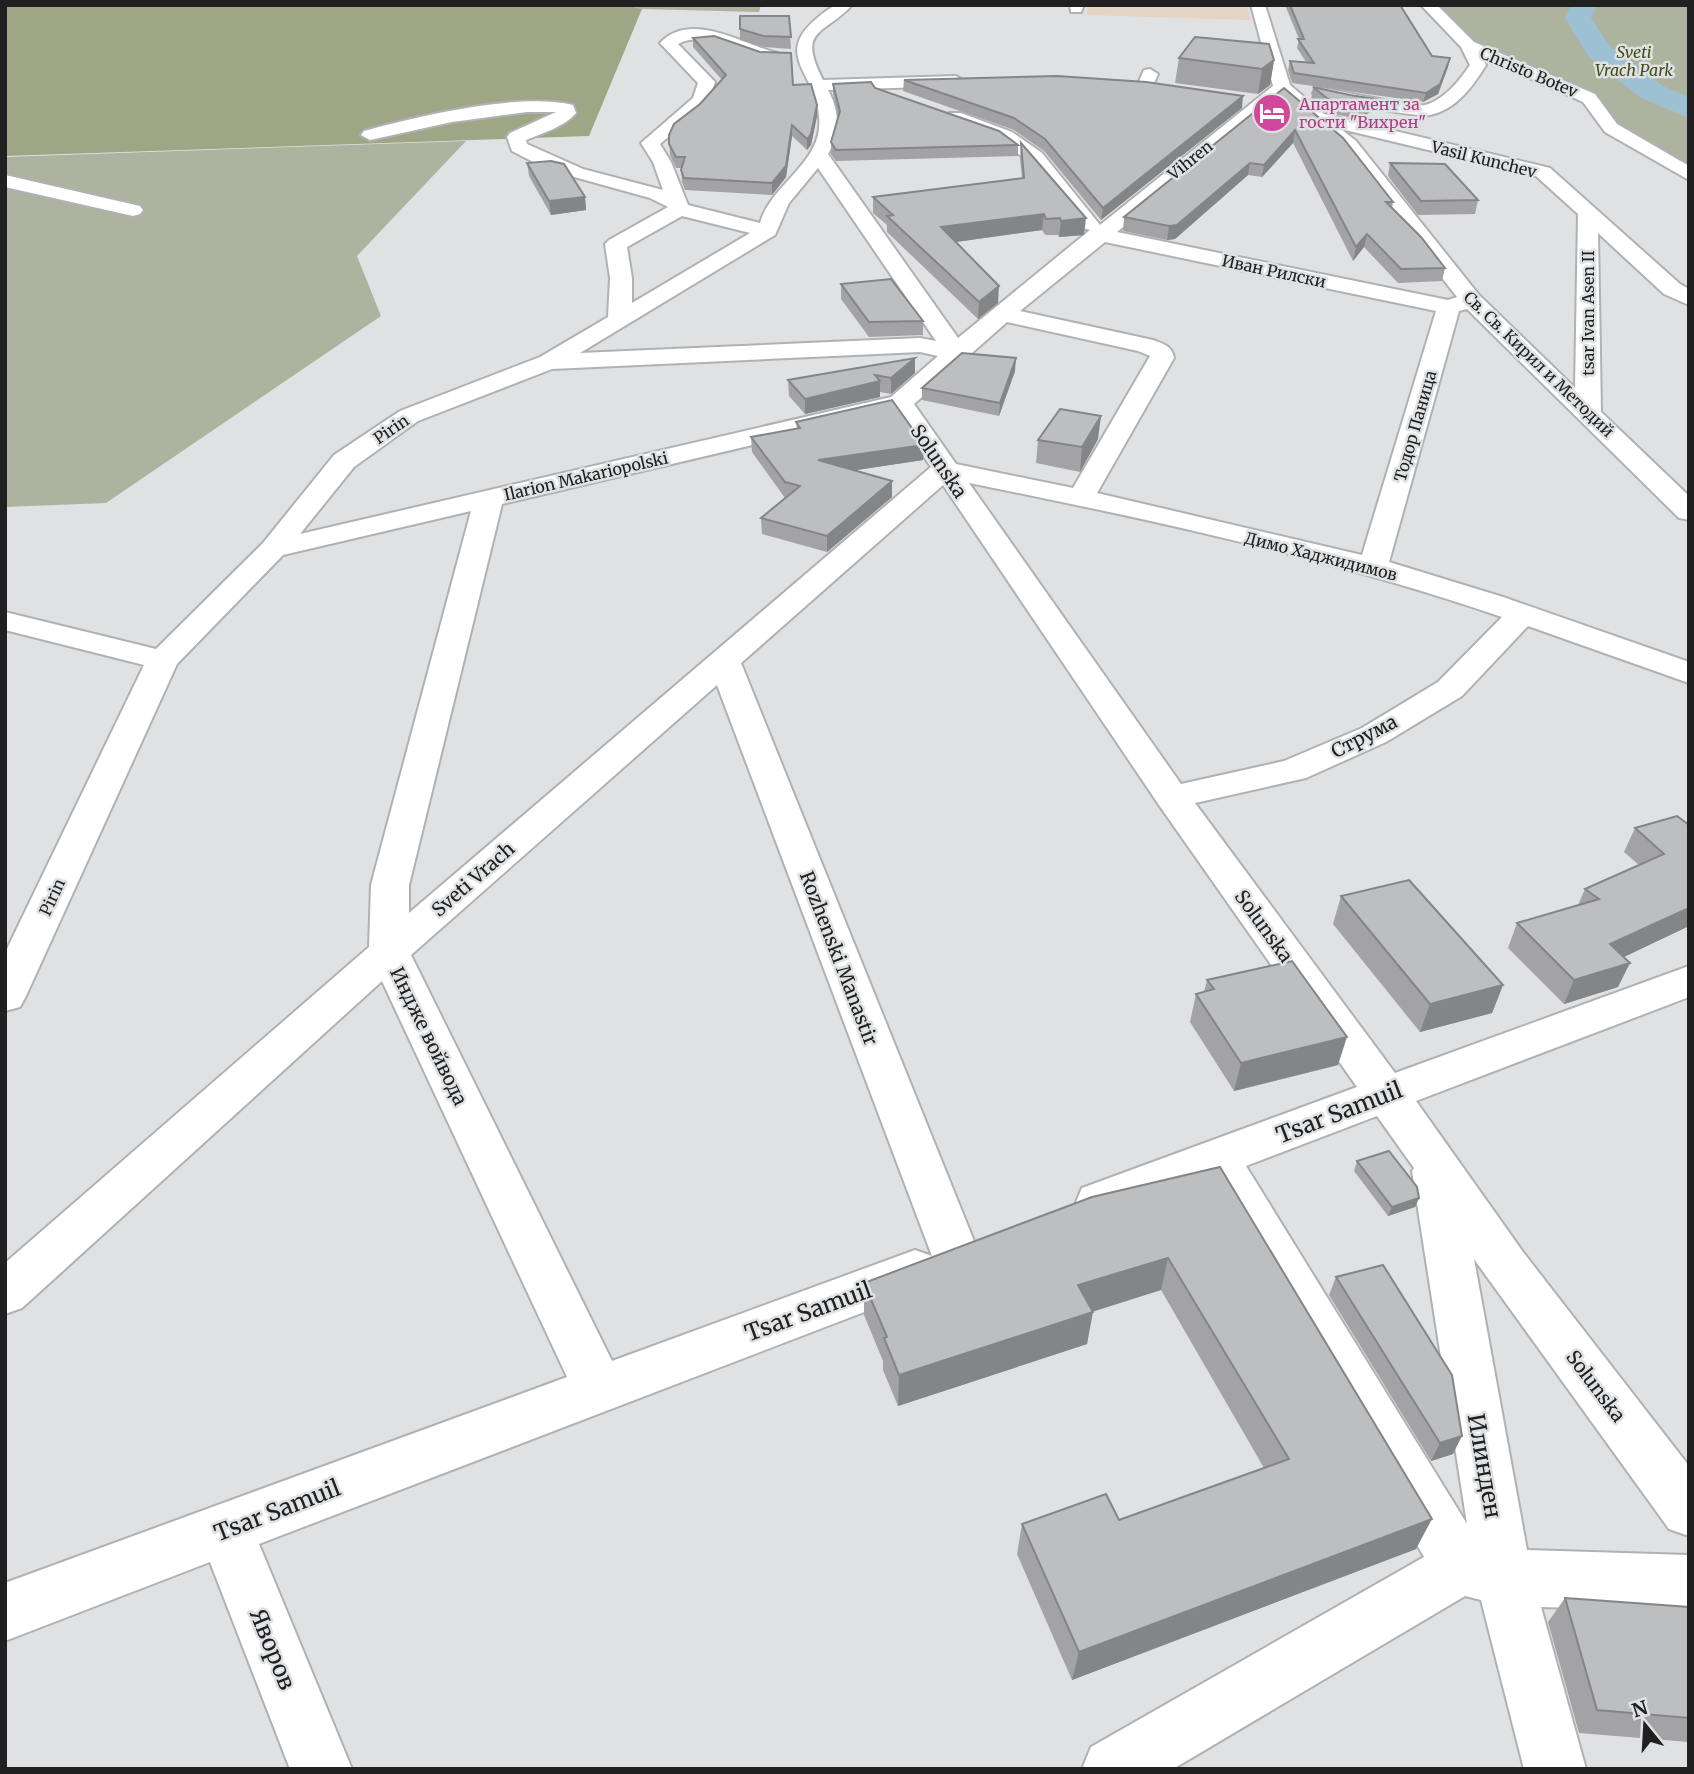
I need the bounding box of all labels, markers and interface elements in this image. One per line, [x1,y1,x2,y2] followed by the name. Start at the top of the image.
[1477,42,1582,102] street label: Christo Botev
[1595,42,1673,80] park label: Sveti Vrach Park
[1251,92,1293,134] hotel icon: Апартамент за гости "Вихрен"
[1298,94,1426,132] place label: Апартамент за гости "Вихрен"
[1163,136,1217,185] street label: Vihren
[1428,136,1539,182] street label: Vasil Kunchev
[1220,250,1328,292] street label: Иван Рилски
[1578,250,1598,376] street label: tsar Ivan Asen II
[1460,287,1618,441] street label: Св. Св. Кирил и Методий
[1390,368,1441,484] street label: Тодор Паница
[369,410,413,448] street label: Pirin
[906,420,972,502] street label: Solunska
[502,447,670,505] street label: Ilarion Makariopolski
[1243,527,1399,585] street label: Димо Хаджидимов
[1327,709,1401,763] street label: Струма
[427,836,520,922] street label: Sveti Vrach
[795,868,883,1049] street label: Rozhenski Manastir
[35,875,69,919] street label: Pirin
[1230,885,1298,967] street label: Solunska
[385,963,473,1109] street label: Индже войвода
[1272,1075,1406,1149] street label: Tsar Samuil
[741,1275,875,1347] street label: Tsar Samuil
[1561,1345,1631,1427] street label: Solunska
[1462,1411,1508,1521] street label: Илинден
[210,1473,344,1547] street label: Tsar Samuil
[244,1604,302,1694] street label: Яворов
[1610,1690,1680,1760] north arrow
[1629,1695,1651,1723] text: N

